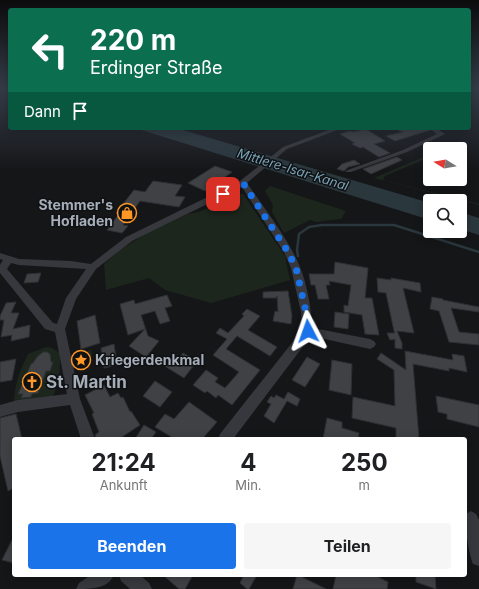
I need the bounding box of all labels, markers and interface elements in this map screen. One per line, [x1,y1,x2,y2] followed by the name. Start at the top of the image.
[90,23,176,57] text: 220 m
[24,24,76,76] icon: left
[90,57,223,78] text: Erdinger Straße
[69,100,91,122] icon: arrive
[24,102,61,121] text: Dann
[423,142,467,186] north arrow
[423,142,467,238] map controls
[235,144,351,194] water label: Mittlere-Isar-Kanal
[206,177,240,211] pin
[212,183,234,205] icon: arrive
[423,194,467,238] button: search
[38,196,113,229] place label: Stemmer's Hofladen
[116,202,138,224] shop icon: Stemmer's Hofladen
[287,310,329,352] position arrow
[70,349,92,371] place icon: Kriegerdenkmal
[95,351,204,368] place label: Kriegerdenkmal
[21,371,43,393] church icon: St. Martin
[46,372,127,392] place label: St. Martin
[91,448,156,477] text: 21:24
[240,448,257,477] text: 4
[341,448,388,477] text: 250
[100,477,148,493] text: Ankunft
[235,477,262,493] text: Min.
[359,477,370,493] text: m
[28,523,236,569] button: Beenden
[244,523,451,569] button: Teilen

